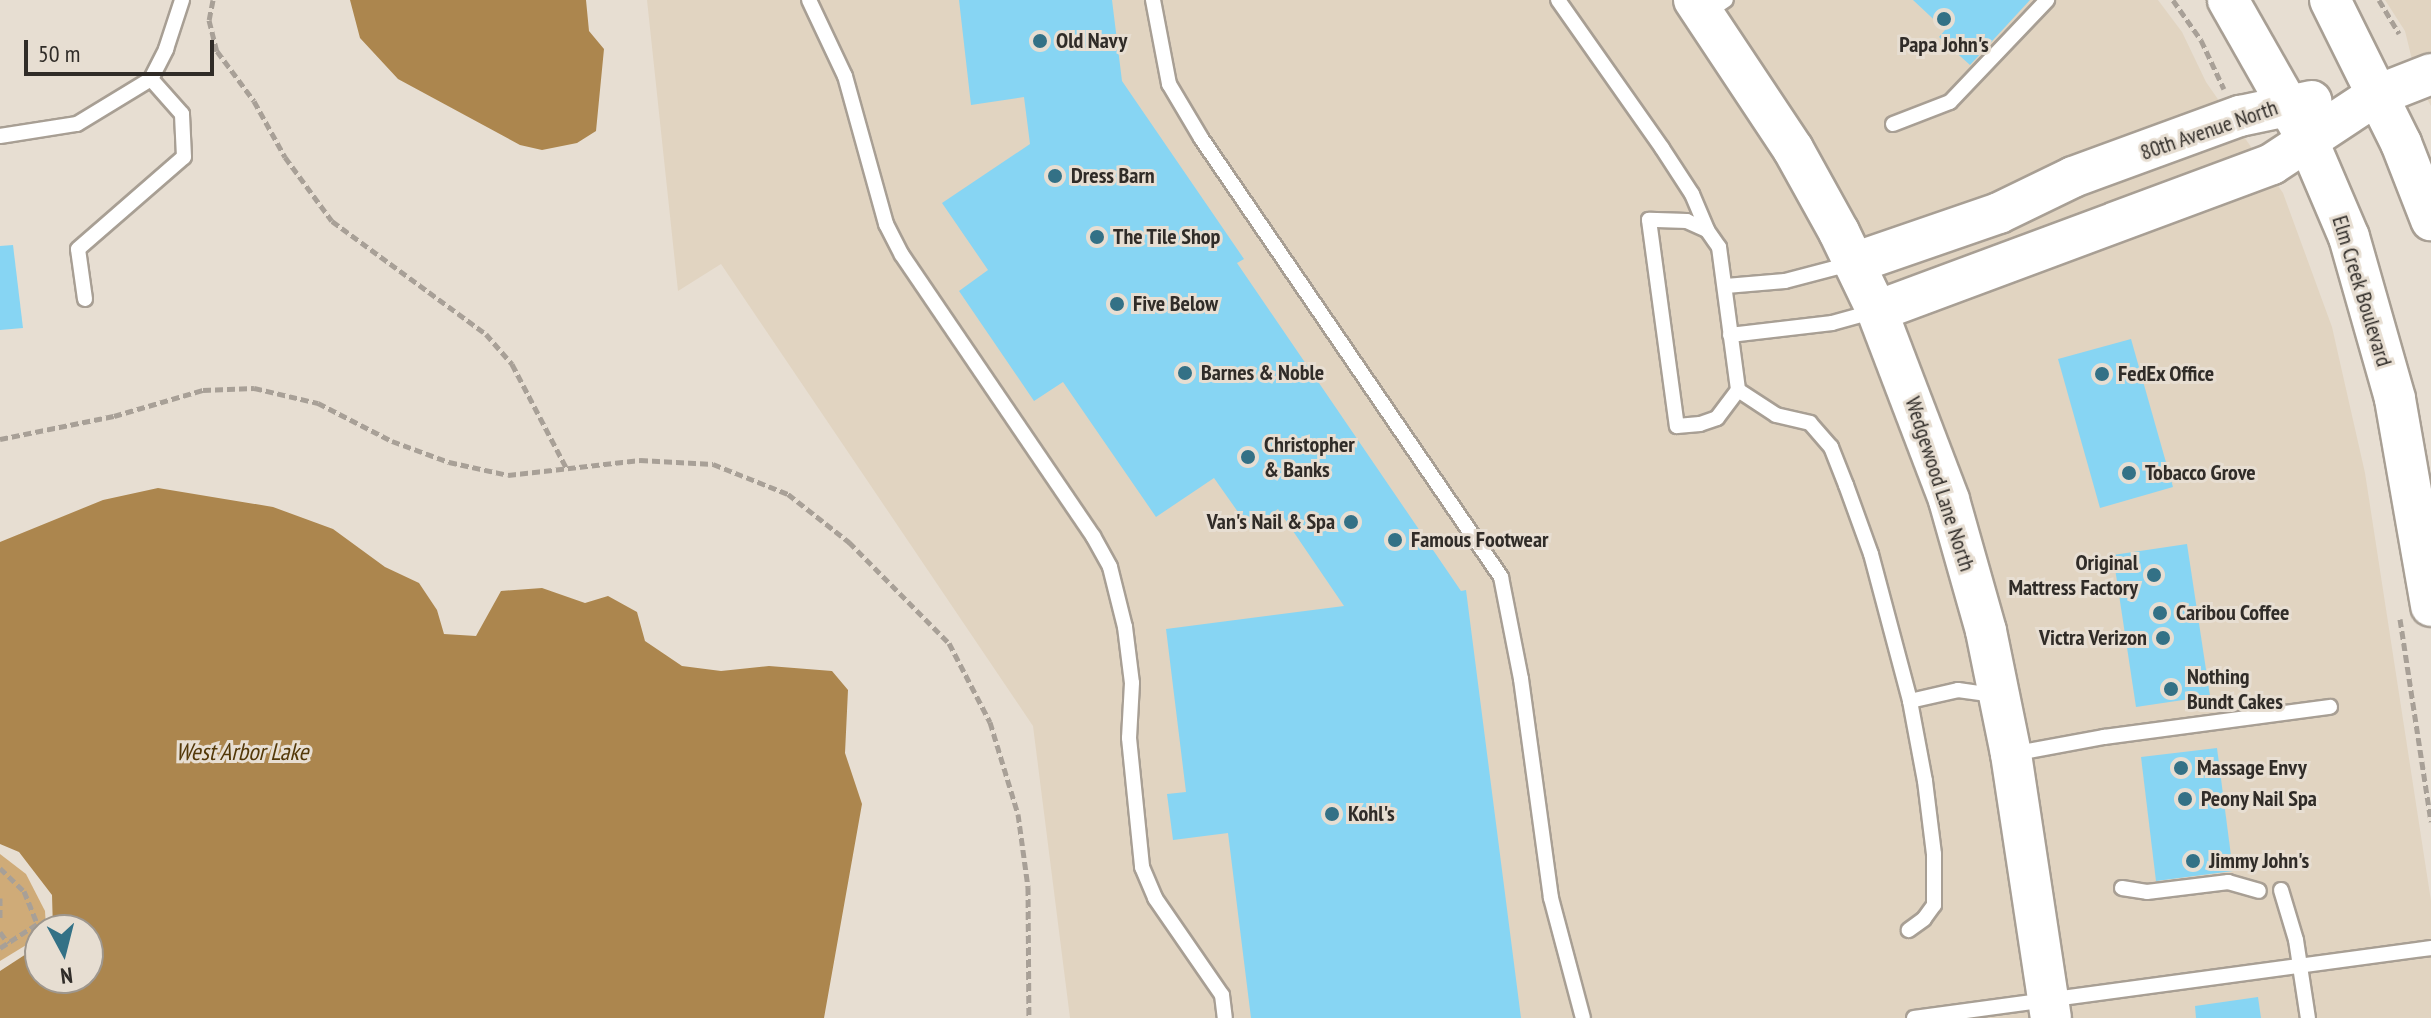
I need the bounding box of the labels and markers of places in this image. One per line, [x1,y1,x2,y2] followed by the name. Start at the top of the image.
[1935,10,1953,28] marker: Papa John's
[1056,28,1127,54] place label: Old Navy
[1031,32,1049,50] marker: Old Navy
[1899,32,1989,58] place label: Papa John's
[1071,163,1155,189] place label: Dress Barn
[1046,167,1064,185] marker: Dress Barn
[1113,224,1221,250] place label: The Tile Shop
[1088,228,1106,246] marker: The Tile Shop
[1133,291,1218,317] place label: Five Below
[1108,295,1126,313] marker: Five Below
[1201,360,1324,386] place label: Barnes & Noble
[2118,361,2215,387] place label: FedEx Office
[1176,364,1194,382] marker: Barnes & Noble
[2093,365,2111,383] marker: FedEx Office
[1264,431,1355,482] place label: Christopher & Banks
[1239,448,1257,466] marker: Christopher & Banks
[2145,460,2256,486] place label: Tobacco Grove
[2120,464,2138,482] marker: Tobacco Grove
[1207,509,1335,535] place label: Van's Nail & Spa
[1342,513,1360,531] marker: Van's Nail & Spa
[1411,527,1548,553] place label: Famous Footwear
[1386,531,1404,549] marker: Famous Footwear
[2008,549,2138,600] place label: Original Mattress Factory
[2145,566,2163,584] marker: Original Mattress Factory
[2176,600,2290,626] place label: Caribou Coffee
[2151,604,2169,622] marker: Caribou Coffee
[2038,625,2147,651] place label: Victra Verizon
[2154,629,2172,647] marker: Victra Verizon
[2187,663,2283,714] place label: Nothing Bundt Cakes
[2162,680,2180,698] marker: Nothing Bundt Cakes
[2197,755,2307,781] place label: Massage Envy
[2172,759,2190,777] marker: Massage Envy
[2201,786,2318,812] place label: Peony Nail Spa
[2176,790,2194,808] marker: Peony Nail Spa
[1348,801,1395,827] place label: Kohl's
[1323,805,1341,823] marker: Kohl's
[2209,848,2310,874] place label: Jimmy John's
[2184,852,2202,870] marker: Jimmy John's

